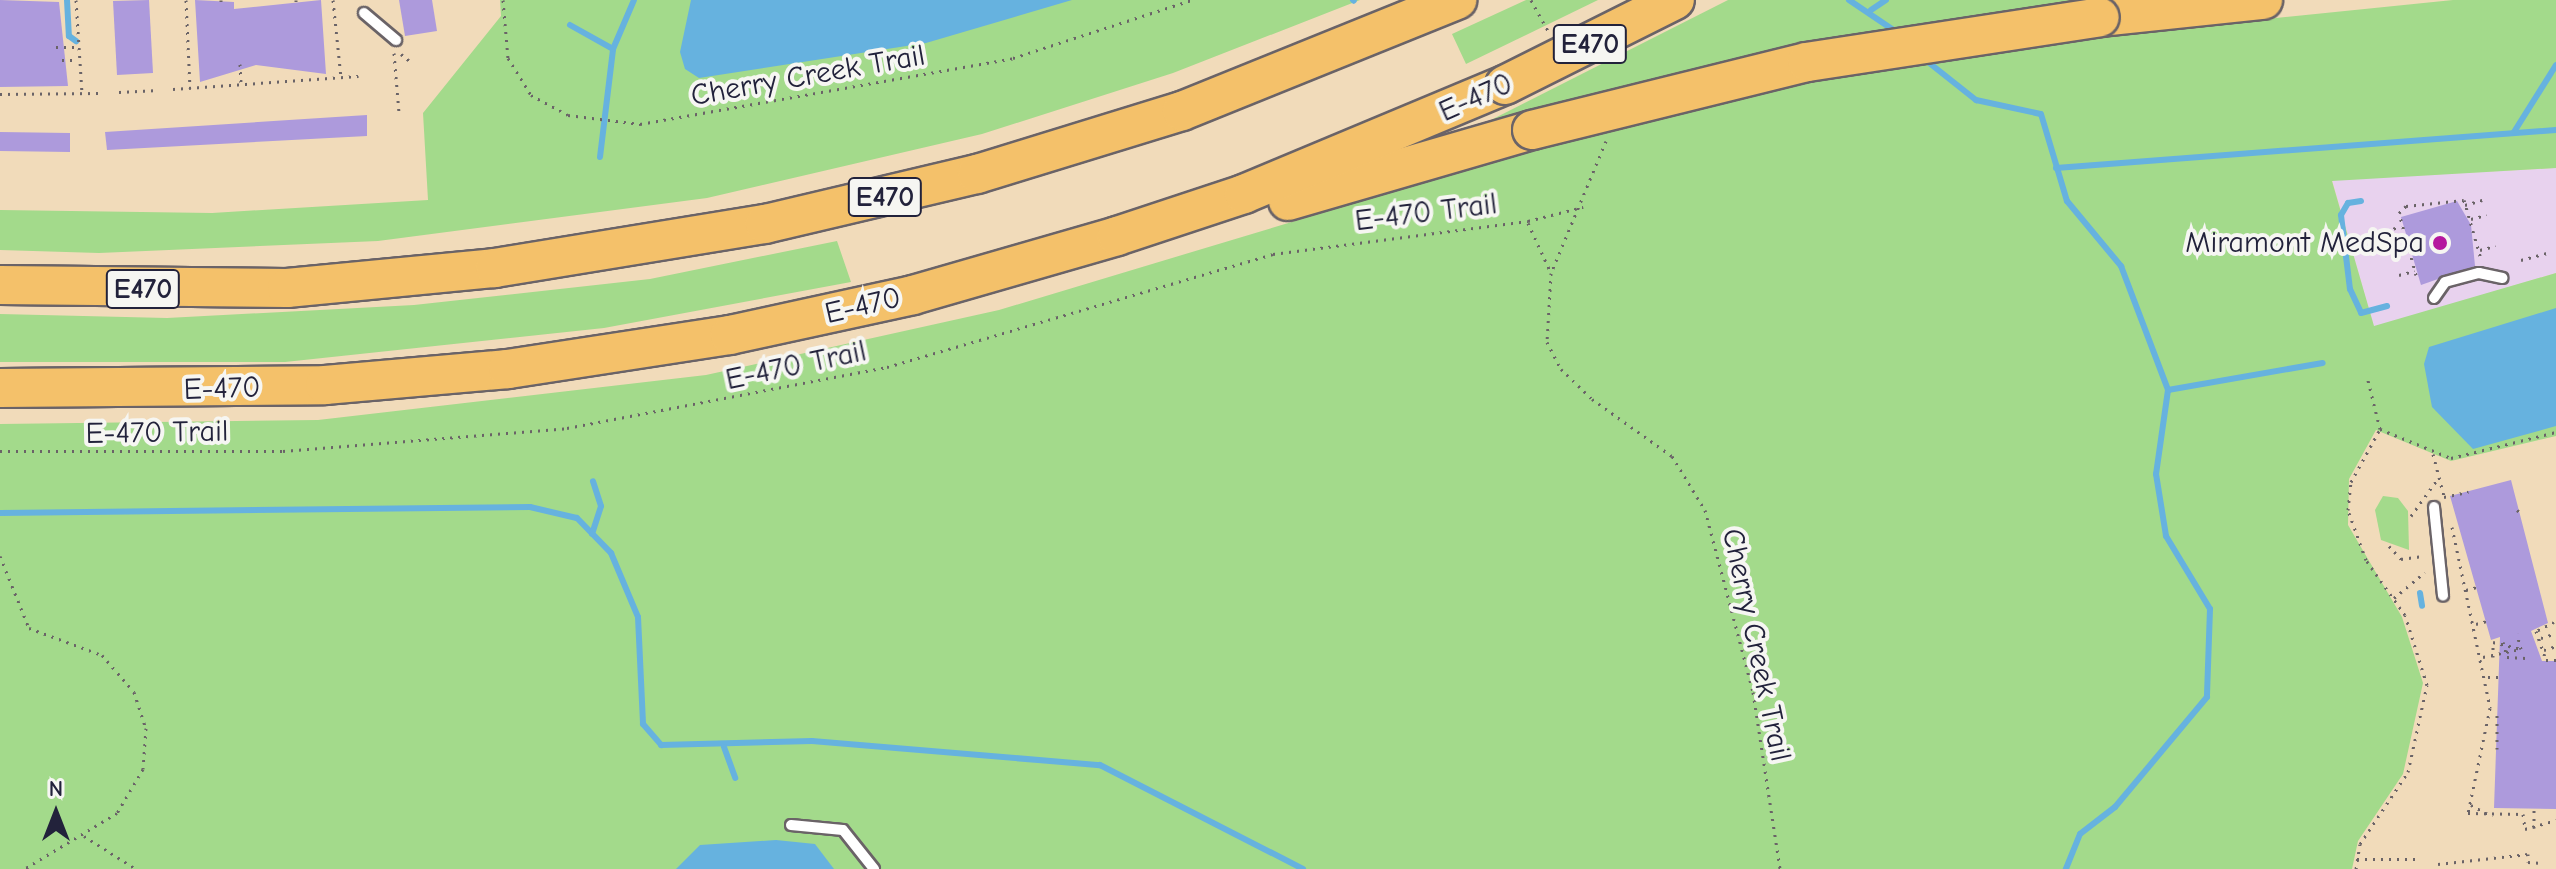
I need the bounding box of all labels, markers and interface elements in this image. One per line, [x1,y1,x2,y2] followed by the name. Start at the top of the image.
[1552,20,1628,68] road number: E470
[688,38,928,114] street label: Cherry Creek Trail
[1434,66,1518,130] street label: E-470
[847,173,923,221] road number: E470
[1353,186,1499,240] street label: E-470 Trail
[2185,225,2424,261] place label: Miramont MedSpa
[2431,234,2449,252] marker: Miramont MedSpa
[105,265,181,313] road number: E470
[822,280,904,332] street label: E-470
[722,334,870,398] street label: E-470 Trail
[183,370,261,408] street label: E-470
[85,414,229,452] street label: E-470 Trail
[1714,525,1798,765] street label: Cherry Creek Trail
[16,773,96,853] north arrow
[49,776,63,802] text: N

